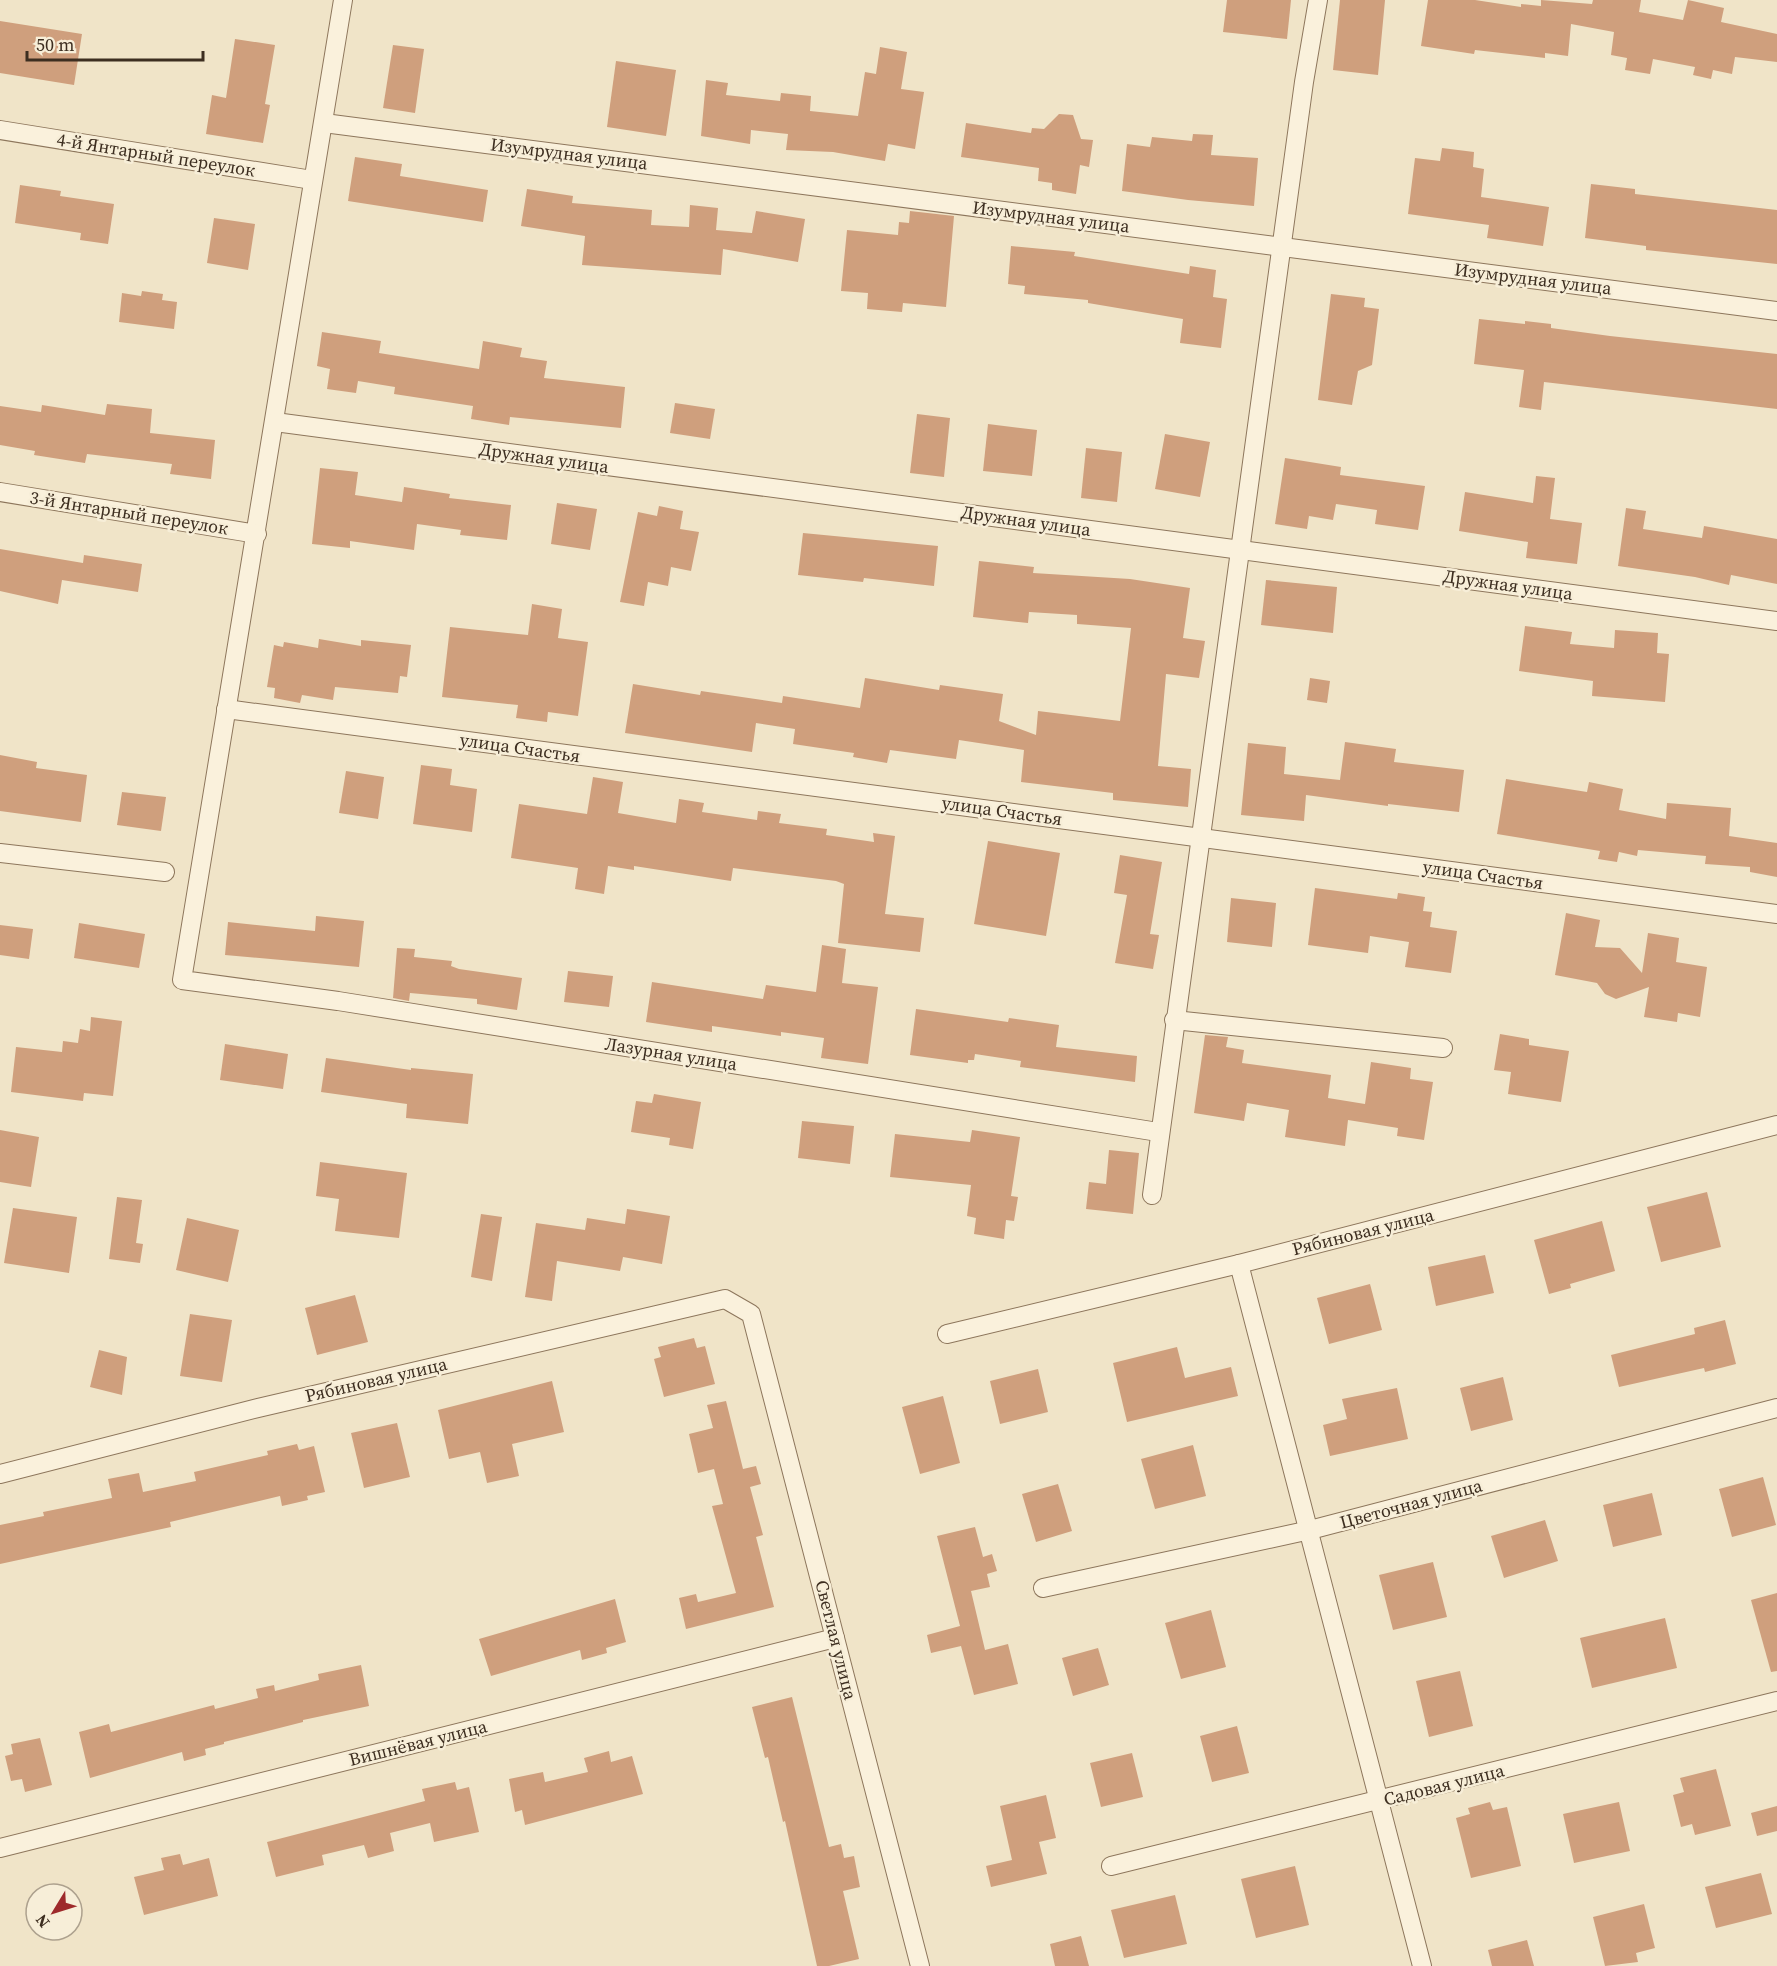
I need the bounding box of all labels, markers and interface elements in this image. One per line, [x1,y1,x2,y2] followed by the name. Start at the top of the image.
[27,24,202,62] scale bar
[36,32,74,57] text: 50 m
[55,126,257,183] street label: 4-й Янтарный переулок
[489,131,650,176] street label: Изумрудная улица
[971,194,1132,239] street label: Изумрудная улица
[1453,256,1614,301] street label: Изумрудная улица
[478,436,611,479] street label: Дружная улица
[28,484,230,541] street label: 3-й Янтарный переулок
[960,499,1093,542] street label: Дружная улица
[1442,563,1575,606] street label: Дружная улица
[458,727,582,768] street label: улица Счастья
[940,790,1064,831] street label: улица Счастья
[1421,854,1545,895] street label: улица Счастья
[603,1031,740,1076] street label: Лазурная улица
[1289,1202,1437,1261] street label: Рябиновая улица
[302,1351,450,1408] street label: Рябиновая улица
[1337,1472,1486,1535] street label: Цветочная улица
[810,1577,864,1703] street label: Светлая улица
[346,1713,490,1772] street label: Вишнёвая улица
[1381,1757,1508,1812] street label: Садовая улица
[24,1882,84,1942] north arrow
[30,1910,54,1933] text: N

